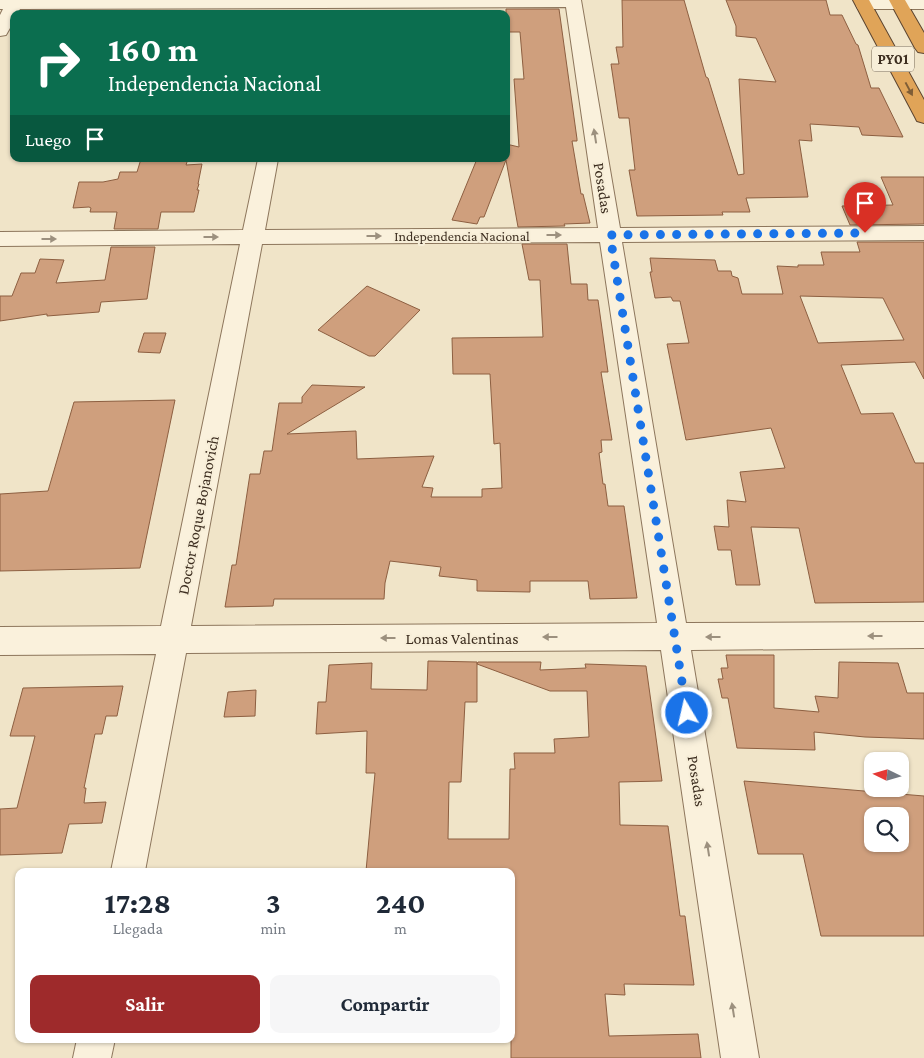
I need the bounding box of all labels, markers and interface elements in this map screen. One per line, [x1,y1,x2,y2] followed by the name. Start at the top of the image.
[25,30,90,95] icon: right
[108,30,198,69] text: 160 m
[872,46,914,72] road number: PY01
[108,71,321,96] text: Independencia Nacional
[905,82,913,97] one-way arrow
[81,125,109,153] icon: arrive
[590,127,598,143] one-way arrow
[25,129,71,150] text: Luego
[591,161,615,215] street label: Posadas
[844,182,886,233] pin
[851,189,879,217] icon: arrive
[394,228,530,244] street label: Independencia Nacional
[546,231,562,239] one-way arrow
[366,232,382,240] one-way arrow
[203,233,219,241] one-way arrow
[41,234,57,242] one-way arrow
[174,434,223,596] street label: Doctor Roque Bojanovich
[406,630,518,647] street label: Lomas Valentinas
[867,632,883,640] one-way arrow
[705,633,721,641] one-way arrow
[542,634,558,642] one-way arrow
[380,635,396,643] one-way arrow
[660,686,712,738] position arrow
[864,752,909,798] north arrow
[864,752,909,852] map controls
[685,754,709,808] street label: Posadas
[864,807,909,852] button: search
[704,841,712,857] one-way arrow
[105,886,171,919] text: 17:28
[266,886,281,919] text: 3
[376,886,425,919] text: 240
[113,920,163,937] text: Llegada
[260,920,286,937] text: min
[394,920,407,937] text: m
[30,975,260,1033] button: Salir
[270,975,500,1033] button: Compartir
[729,1001,737,1017] one-way arrow

